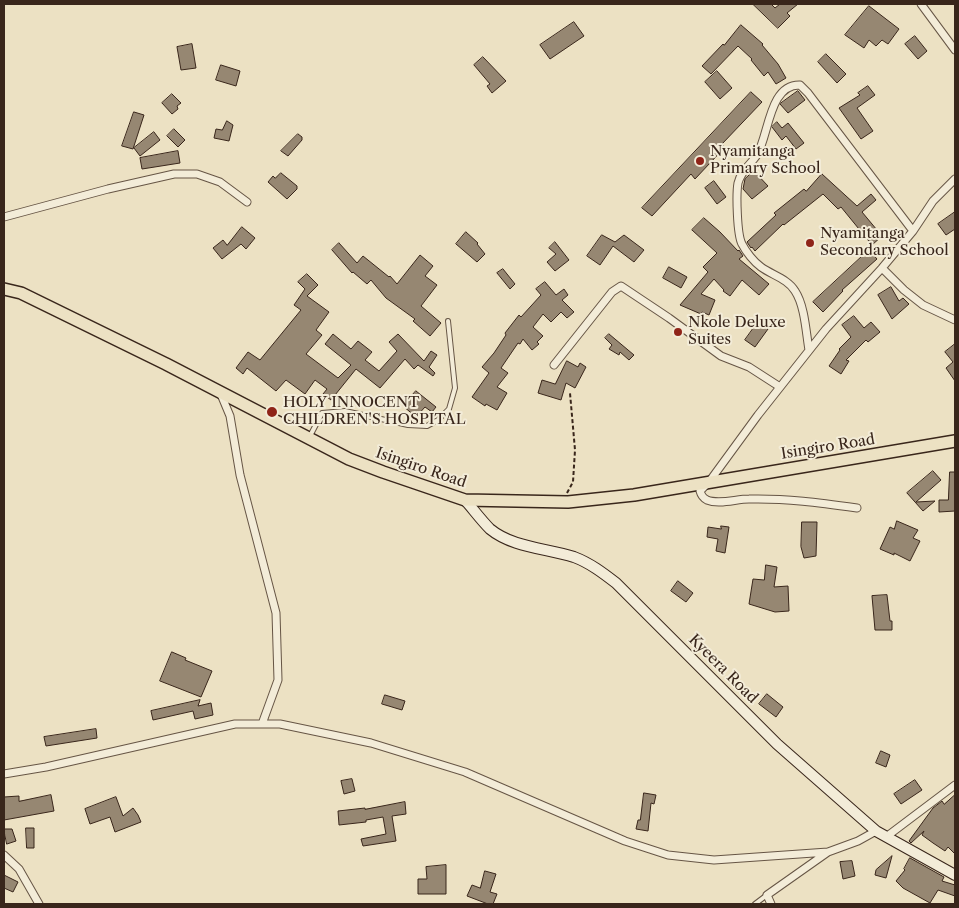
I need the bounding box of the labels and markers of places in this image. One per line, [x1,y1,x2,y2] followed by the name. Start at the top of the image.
[710,143,820,178] place label: Nyamitanga Primary School
[694,155,706,167] marker: Nyamitanga Primary School
[820,225,949,260] place label: Nyamitanga Secondary School
[804,237,816,249] marker: Nyamitanga Secondary School
[688,314,786,349] place label: Nkole Deluxe Suites
[672,326,684,338] marker: Nkole Deluxe Suites
[283,394,465,429] place label: HOLY INNOCENT CHILDREN'S HOSPITAL
[265,405,279,419] marker: HOLY INNOCENT CHILDREN'S HOSPITAL

